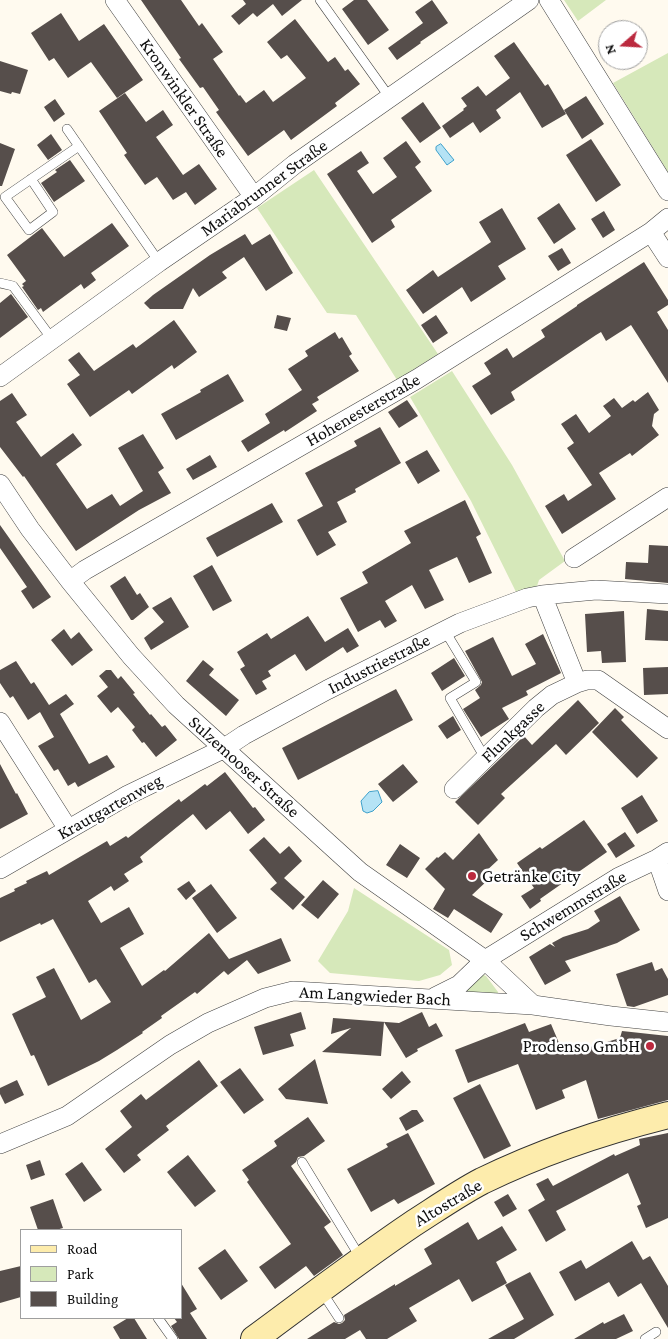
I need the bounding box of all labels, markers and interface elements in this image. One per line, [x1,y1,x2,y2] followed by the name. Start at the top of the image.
[598,20,648,70] north arrow
[135,34,233,162] street label: Kronwinkler Straße
[601,42,619,57] text: N
[196,135,332,241] street label: Mariabrunner Straße
[302,369,424,451] street label: Hohenesterstraße
[324,629,434,699] street label: Industriestraße
[477,696,549,768] street label: Flunkgasse
[184,711,304,823] street label: Sulzemooser Straße
[54,769,166,845] street label: Krautgartenweg
[482,865,581,887] place label: Getränke City
[516,866,630,946] street label: Schwemmstraße
[466,870,478,882] marker: Getränke City
[299,981,451,1011] street label: Am Langwieder Bach
[523,1035,640,1057] place label: Prodenso GmbH
[644,1040,656,1052] marker: Prodenso GmbH
[410,1174,486,1232] street label: Altostraße
[20,1229,182,1319] legend
[67,1241,97,1257] text: Road
[67,1266,94,1282] text: Park
[67,1291,118,1307] text: Building

